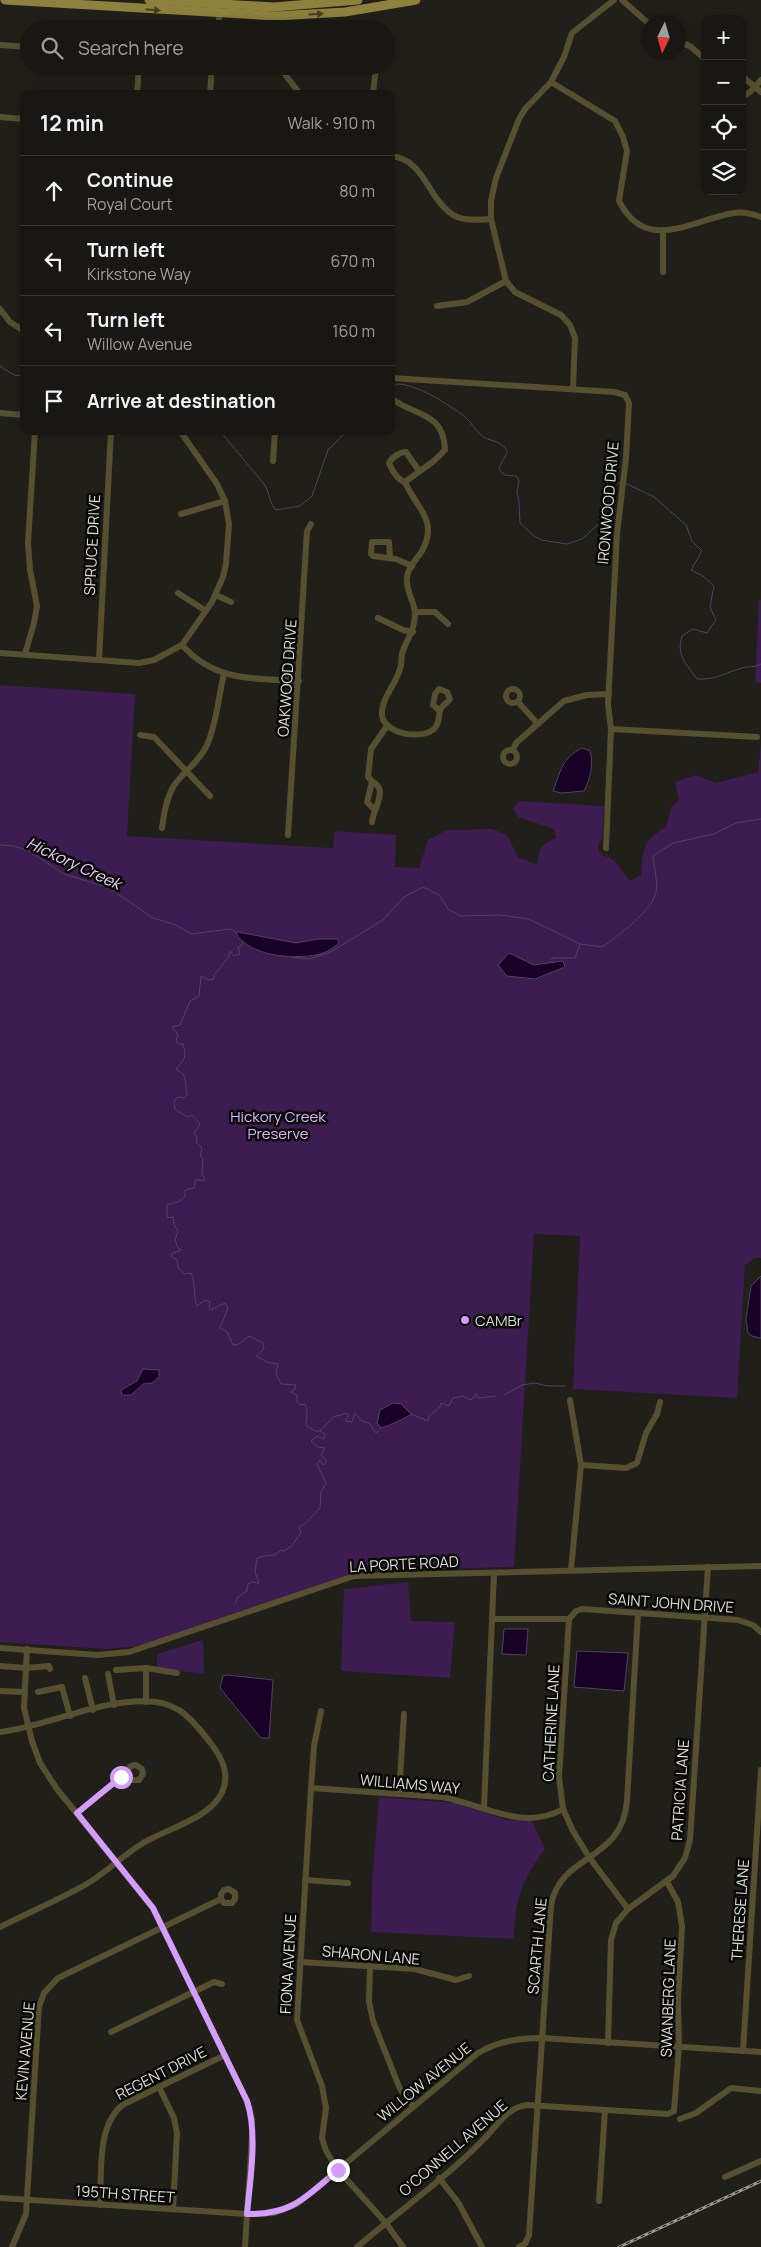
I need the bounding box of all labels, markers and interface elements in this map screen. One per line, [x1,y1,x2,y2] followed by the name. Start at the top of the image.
[146,6,162,14] one-way arrow
[308,10,324,18] one-way arrow
[641,15,686,60] north arrow
[701,15,746,195] map controls
[701,15,746,60] button: +
[20,20,395,75] search box
[38,34,66,62] icon: search
[78,35,184,61] text: Search here
[701,60,746,105] button: −
[701,105,746,150] button: locate
[40,109,104,137] text: 12 min
[287,112,375,134] text: Walk · 910 m
[701,150,746,195] button: layers
[87,167,173,193] text: Continue
[40,177,68,205] icon: ahead
[339,180,375,202] text: 80 m
[87,193,173,215] text: Royal Court
[87,237,165,263] text: Turn left
[40,247,68,275] icon: left
[331,250,375,272] text: 670 m
[87,263,191,285] text: Kirkstone Way
[87,307,165,333] text: Turn left
[40,317,68,345] icon: left
[332,320,375,342] text: 160 m
[87,333,192,355] text: Willow Avenue
[40,387,68,415] icon: arrive
[87,388,276,414] text: Arrive at destination
[592,441,624,565] street label: IRONWOOD DRIVE
[79,494,105,596] street label: SPRUCE DRIVE
[272,618,302,738] street label: OAKWOOD DRIVE
[23,832,127,895] water label: Hickory Creek
[230,1106,326,1144] park label: Hickory Creek Preserve
[475,1310,523,1331] place label: CAMBr
[459,1314,471,1326] marker: CAMBr
[349,1551,459,1577] street label: LA PORTE ROAD
[607,1588,735,1618] street label: SAINT JOHN DRIVE
[537,1664,565,1782] street label: CATHERINE LANE
[666,1739,694,1841] street label: PATRICIA LANE
[110,1766,133,1789] route start
[359,1769,462,1799] street label: WILLIAMS WAY
[726,1858,754,1962] street label: THERESE LANE
[522,1897,552,1995] street label: SCARTH LANE
[275,1913,301,2015] street label: FIONA AVENUE
[655,1938,681,2058] street label: SWANBERG LANE
[321,1940,421,1970] street label: SHARON LANE
[10,2001,40,2101] street label: KEVIN AVENUE
[373,2038,475,2126] street label: WILLOW AVENUE
[112,2041,210,2105] street label: REGENT DRIVE
[394,2095,512,2201] street label: O'CONNELL AVENUE
[327,2159,350,2182] route end
[75,2180,176,2208] street label: 195TH STREET

